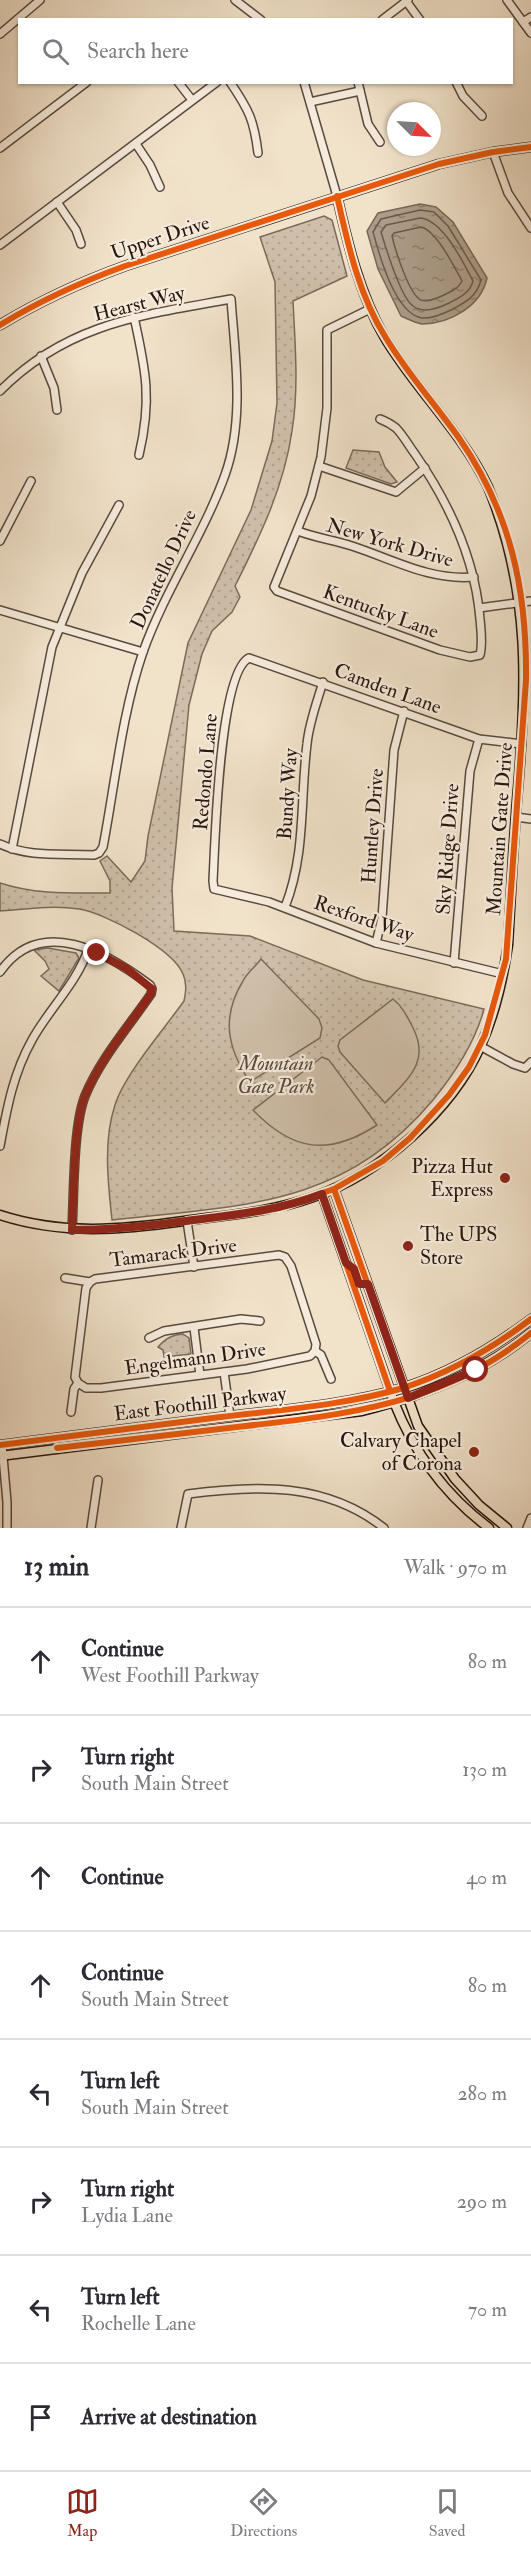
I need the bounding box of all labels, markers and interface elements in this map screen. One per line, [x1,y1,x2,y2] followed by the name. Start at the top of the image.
[18,18,513,84] search box
[39,35,72,68] icon: search
[87,37,189,65] text: Search here
[387,102,441,156] north arrow
[108,210,213,266] street label: Upper Drive
[91,280,189,327] street label: Hearst Way
[125,505,202,633] street label: Donatello Drive
[324,512,456,573] street label: New York Drive
[320,579,442,644] street label: Kentucky Lane
[331,658,445,719] street label: Camden Lane
[188,713,223,832] street label: Redondo Lane
[481,742,518,916] street label: Mountain Gate Drive
[272,746,303,841] street label: Bundy Way
[356,768,389,884] street label: Huntley Drive
[430,783,465,915] street label: Sky Ridge Drive
[311,890,418,948] street label: Rexford Way
[83,939,109,965] route end
[237,1051,315,1099] park label: Mountain Gate Park
[411,1154,494,1203] place label: Pizza Hut Express
[498,1171,512,1185] marker: Pizza Hut Express
[420,1222,498,1270] place label: The UPS Store
[108,1232,238,1273] street label: Tamarack Drive
[401,1239,415,1253] marker: The UPS Store
[123,1336,267,1381] street label: Engelmann Drive
[462,1356,488,1382] route start
[112,1380,289,1426] street label: East Foothill Parkway
[340,1428,463,1476] place label: Calvary Chapel of Corona
[467,1445,481,1459] marker: Calvary Chapel of Corona
[24,1551,89,1583] text: 13 min
[404,1555,507,1580] text: Walk · 970 m
[81,1635,164,1663] text: Continue
[24,1645,57,1678] icon: ahead
[468,1649,507,1674] text: 80 m
[81,1663,259,1688] text: West Foothill Parkway
[81,1743,174,1771] text: Turn right
[24,1753,57,1786] icon: right
[462,1757,507,1782] text: 130 m
[81,1771,229,1796] text: South Main Street
[24,1861,57,1894] icon: ahead
[81,1863,164,1891] text: Continue
[466,1865,507,1890] text: 40 m
[81,1959,164,1987] text: Continue
[24,1969,57,2002] icon: ahead
[468,1973,507,1998] text: 80 m
[81,1987,229,2012] text: South Main Street
[81,2067,160,2095] text: Turn left
[24,2077,57,2110] icon: left
[457,2081,507,2106] text: 280 m
[81,2095,229,2120] text: South Main Street
[81,2175,174,2203] text: Turn right
[24,2185,57,2218] icon: right
[457,2189,507,2214] text: 290 m
[81,2203,173,2228] text: Lydia Lane
[81,2283,160,2311] text: Turn left
[24,2293,57,2326] icon: left
[468,2297,507,2322] text: 70 m
[81,2311,196,2336] text: Rochelle Lane
[24,2401,57,2434] icon: arrive
[81,2403,257,2431] text: Arrive at destination
[66,2485,99,2541] tab: Map
[230,2485,297,2541] tab: Directions
[429,2485,465,2541] tab: Saved

